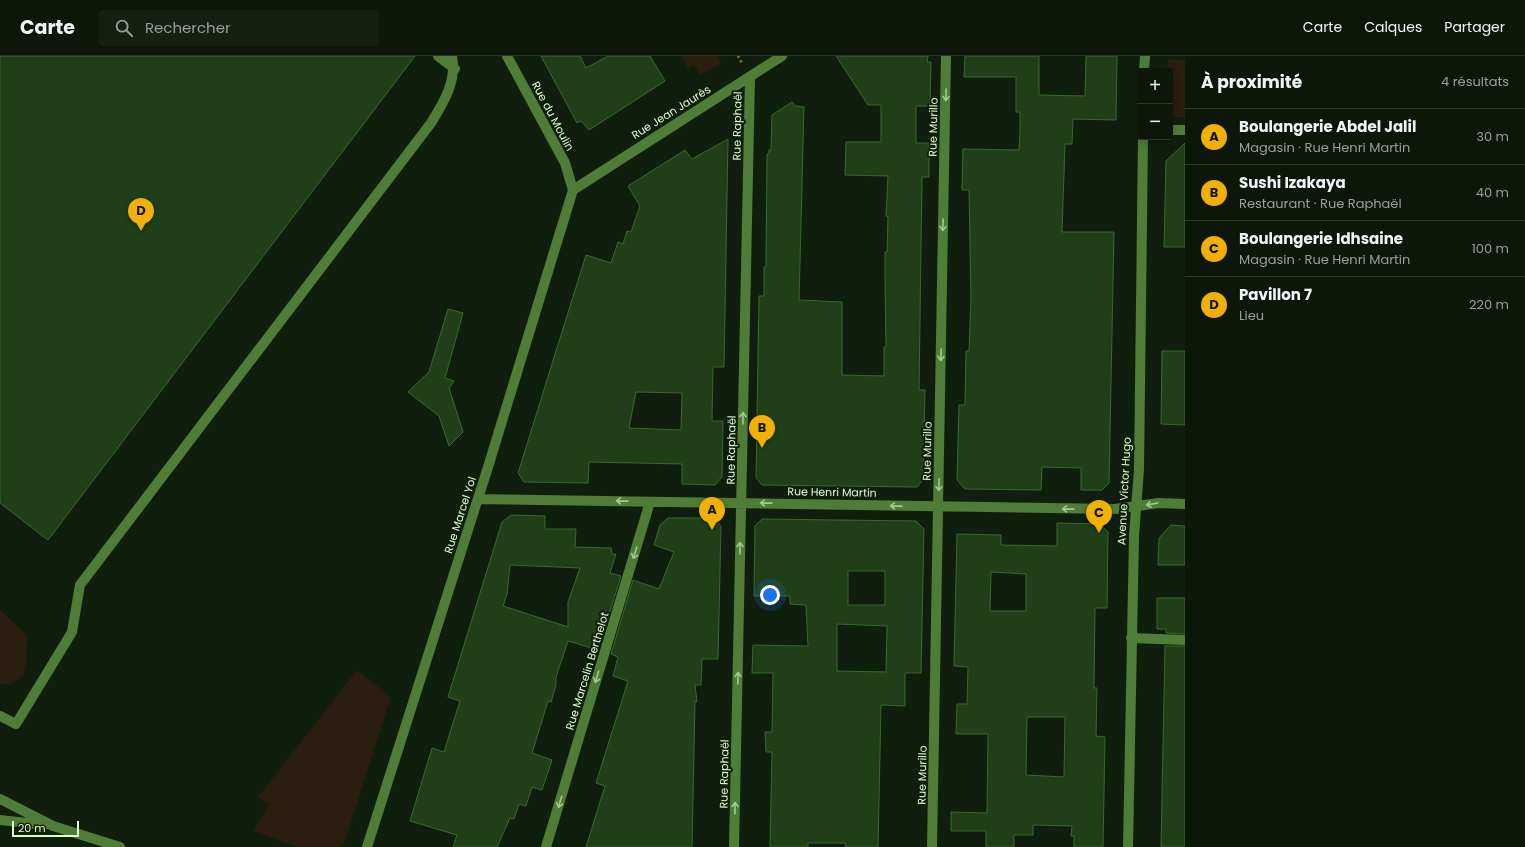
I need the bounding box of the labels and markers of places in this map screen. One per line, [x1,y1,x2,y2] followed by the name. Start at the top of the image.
[128,198,154,231] pin: D
[749,415,775,448] pin: B
[699,497,725,530] pin: A
[1086,500,1112,533] pin: C

